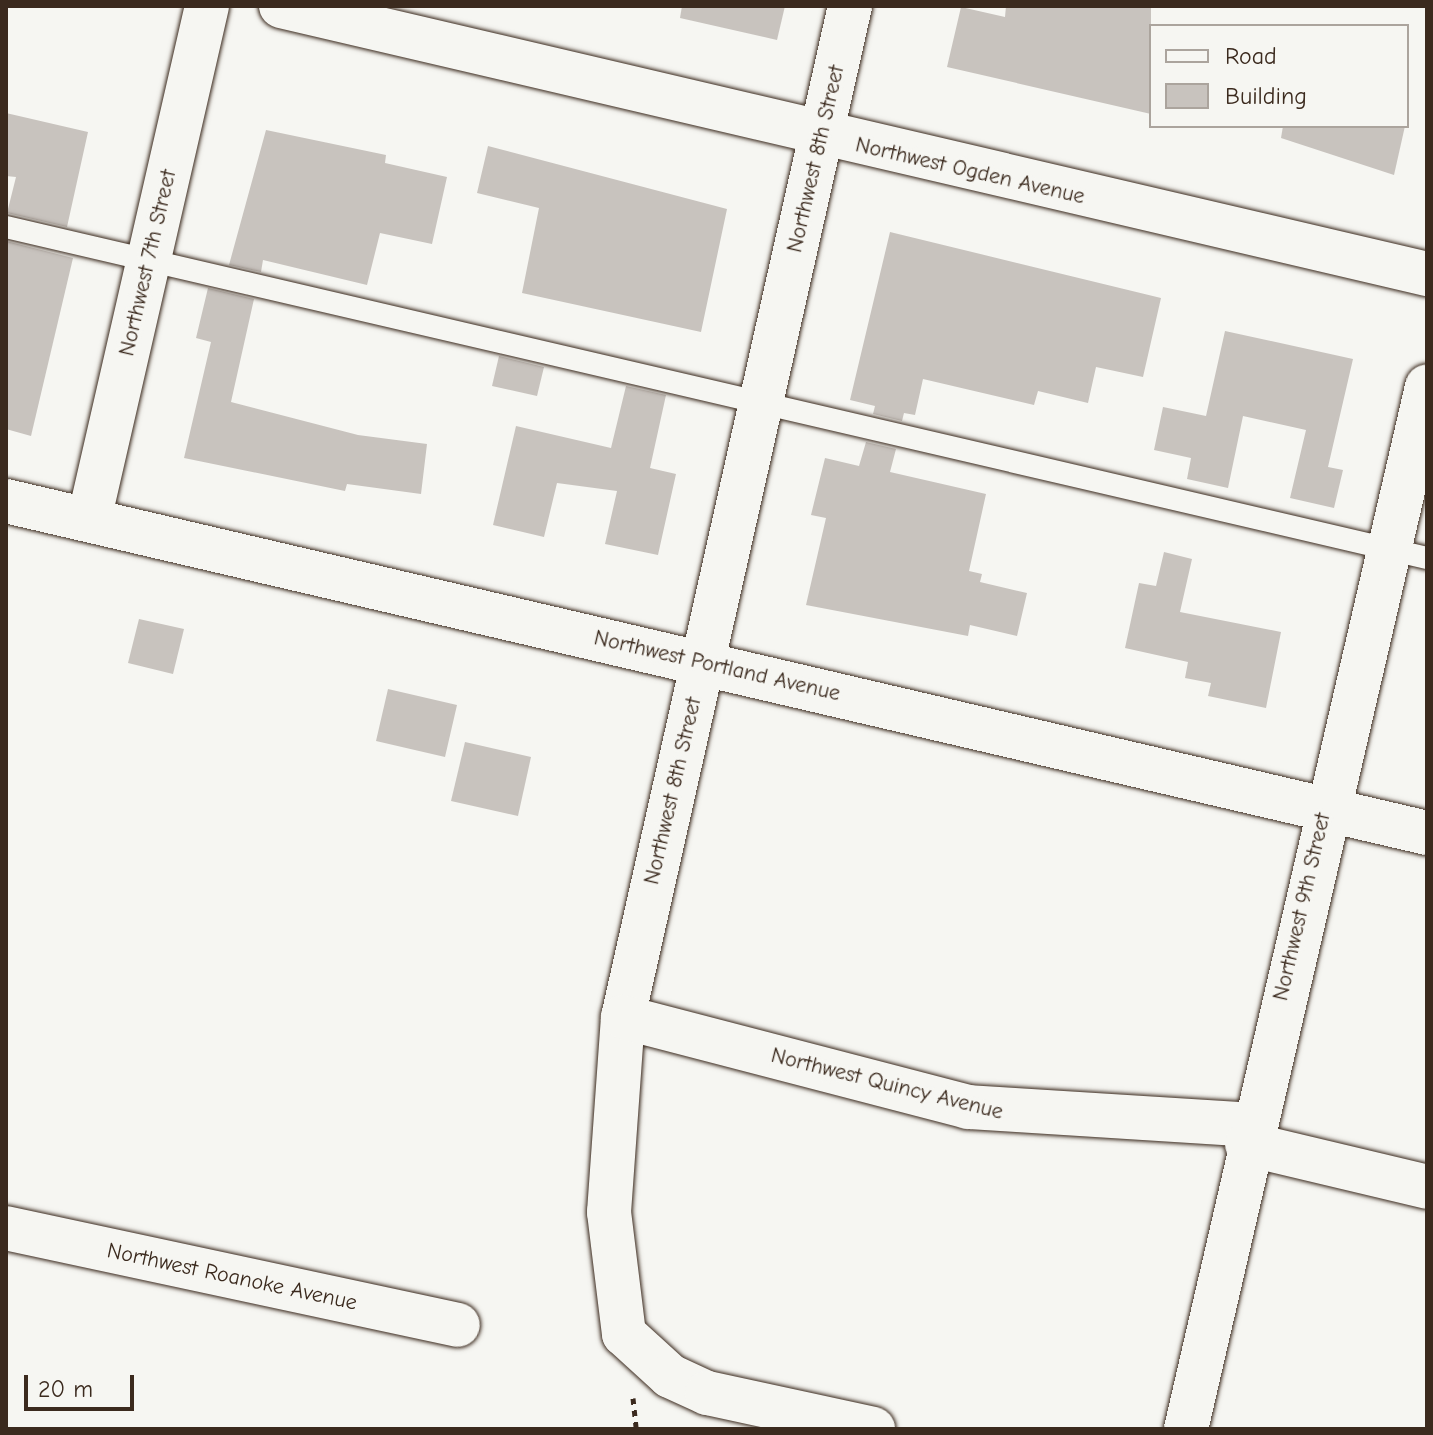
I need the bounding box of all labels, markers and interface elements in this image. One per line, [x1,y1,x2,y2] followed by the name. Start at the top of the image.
[1149,24,1409,128] legend
[1225,42,1277,70] text: Road
[782,63,850,255] street label: Northwest 8th Street
[1225,82,1307,110] text: Building
[853,132,1087,210] street label: Northwest Ogden Avenue
[114,167,182,359] street label: Northwest 7th Street
[591,625,843,707] street label: Northwest Portland Avenue
[639,695,707,887] street label: Northwest 8th Street
[1268,811,1336,1003] street label: Northwest 9th Street
[768,1042,1006,1126] street label: Northwest Quincy Avenue
[105,1238,359,1316] street label: Northwest Roanoke Avenue
[28,1359,138,1409] scale bar
[38,1375,93,1403] text: 20 m

